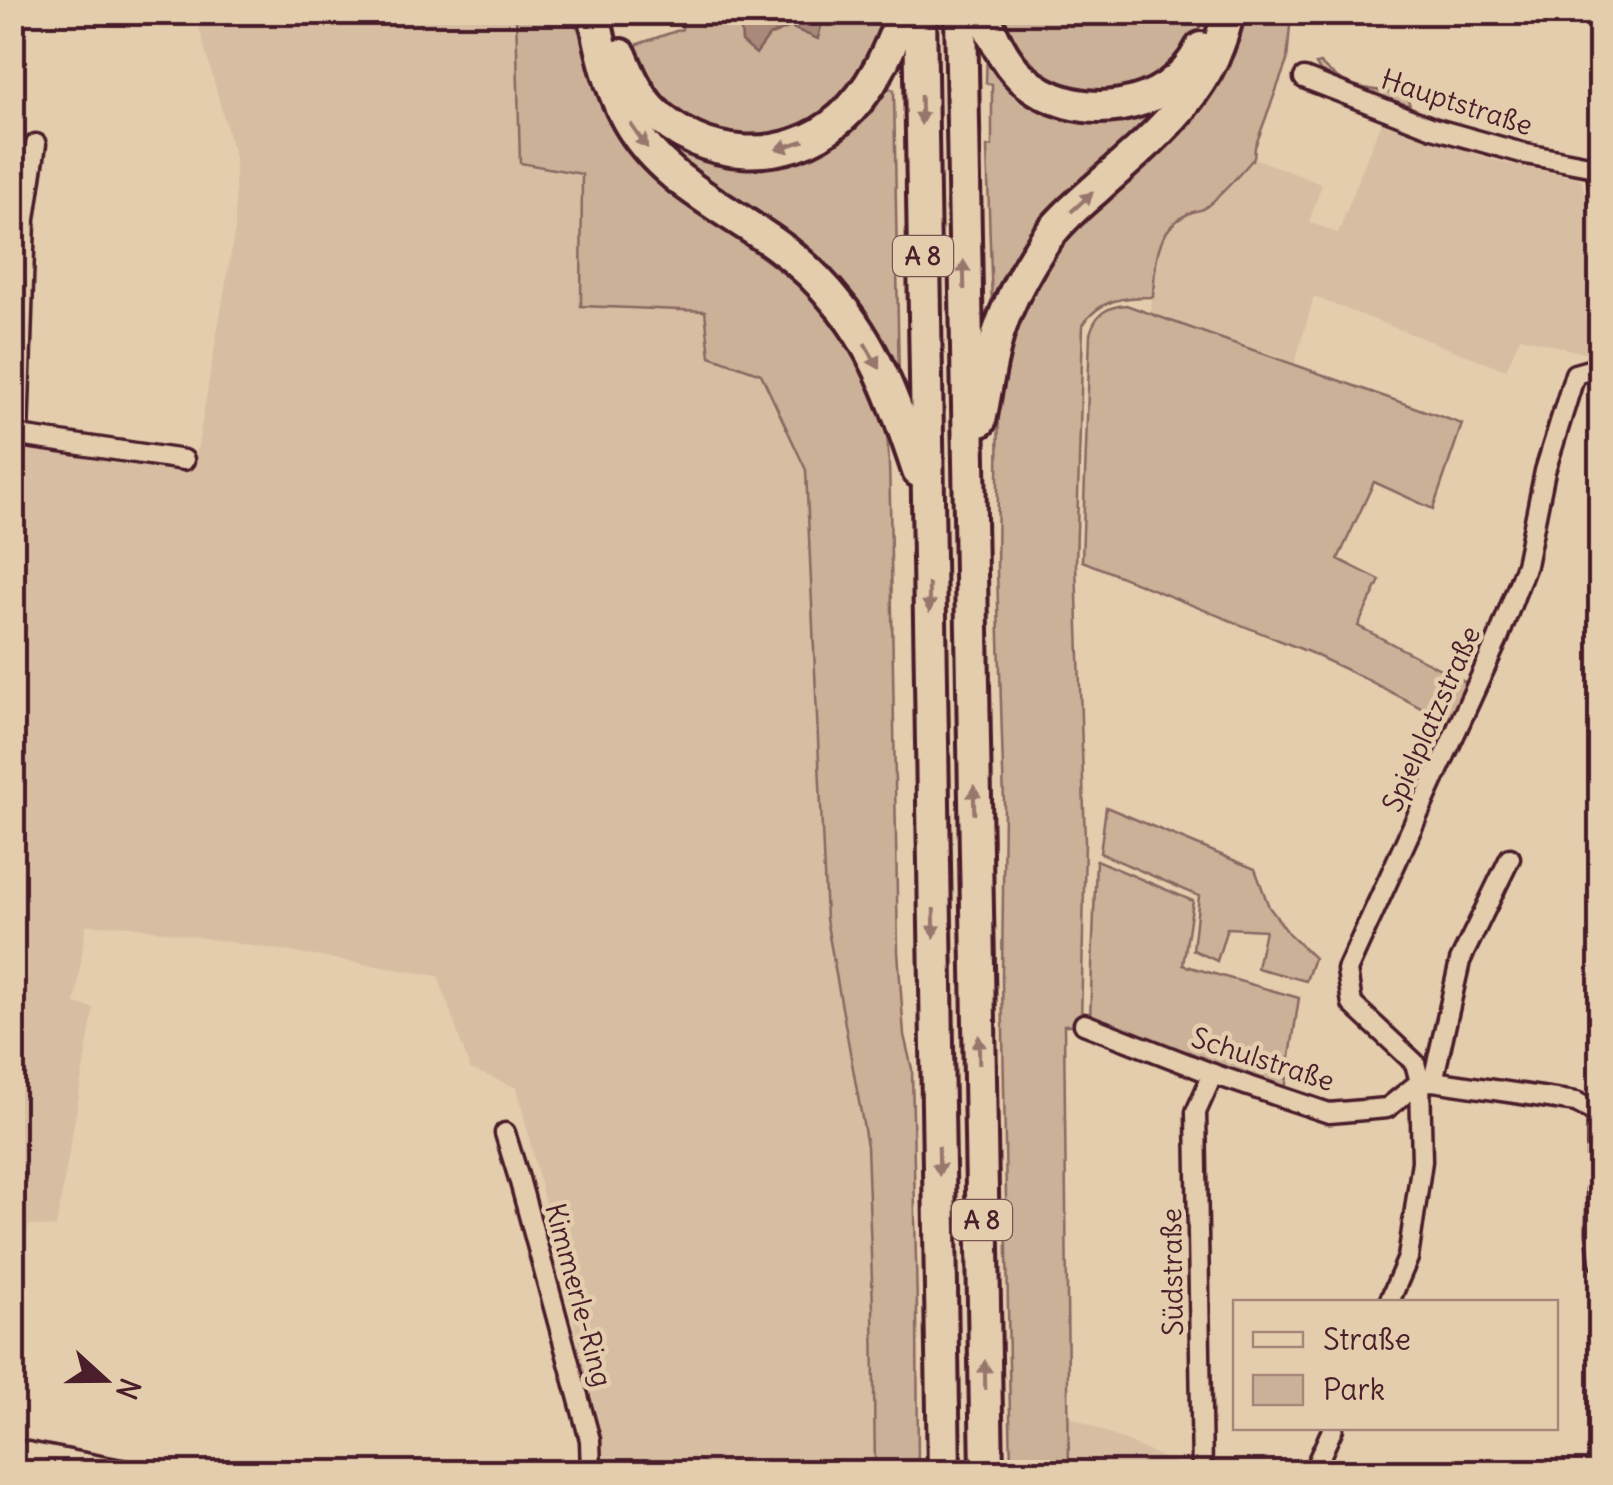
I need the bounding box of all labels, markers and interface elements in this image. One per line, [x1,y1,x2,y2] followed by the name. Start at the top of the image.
[1377,61,1537,143] street label: Hauptstraße
[913,94,929,126] one-way arrow
[629,123,648,149] one-way arrow
[774,138,804,153] one-way arrow
[1069,191,1094,213] one-way arrow
[893,236,953,276] road number: A 8
[956,259,972,291] one-way arrow
[863,342,880,370] one-way arrow
[922,582,938,614] one-way arrow
[1374,620,1488,818] street label: Spielplatzstraße
[966,783,982,815] one-way arrow
[926,907,942,939] one-way arrow
[1187,1019,1339,1099] street label: Schulstraße
[970,1034,986,1066] one-way arrow
[932,1145,948,1177] one-way arrow
[537,1199,621,1391] street label: Kimmerle-Ring
[952,1200,1012,1240] road number: A 8
[1153,1208,1191,1336] street label: Südstraße
[1233,1300,1558,1430] legend
[1323,1320,1411,1358] text: Straße
[55,1330,155,1430] north arrow
[977,1359,993,1391] one-way arrow
[1323,1370,1385,1408] text: Park
[108,1373,149,1404] text: N

